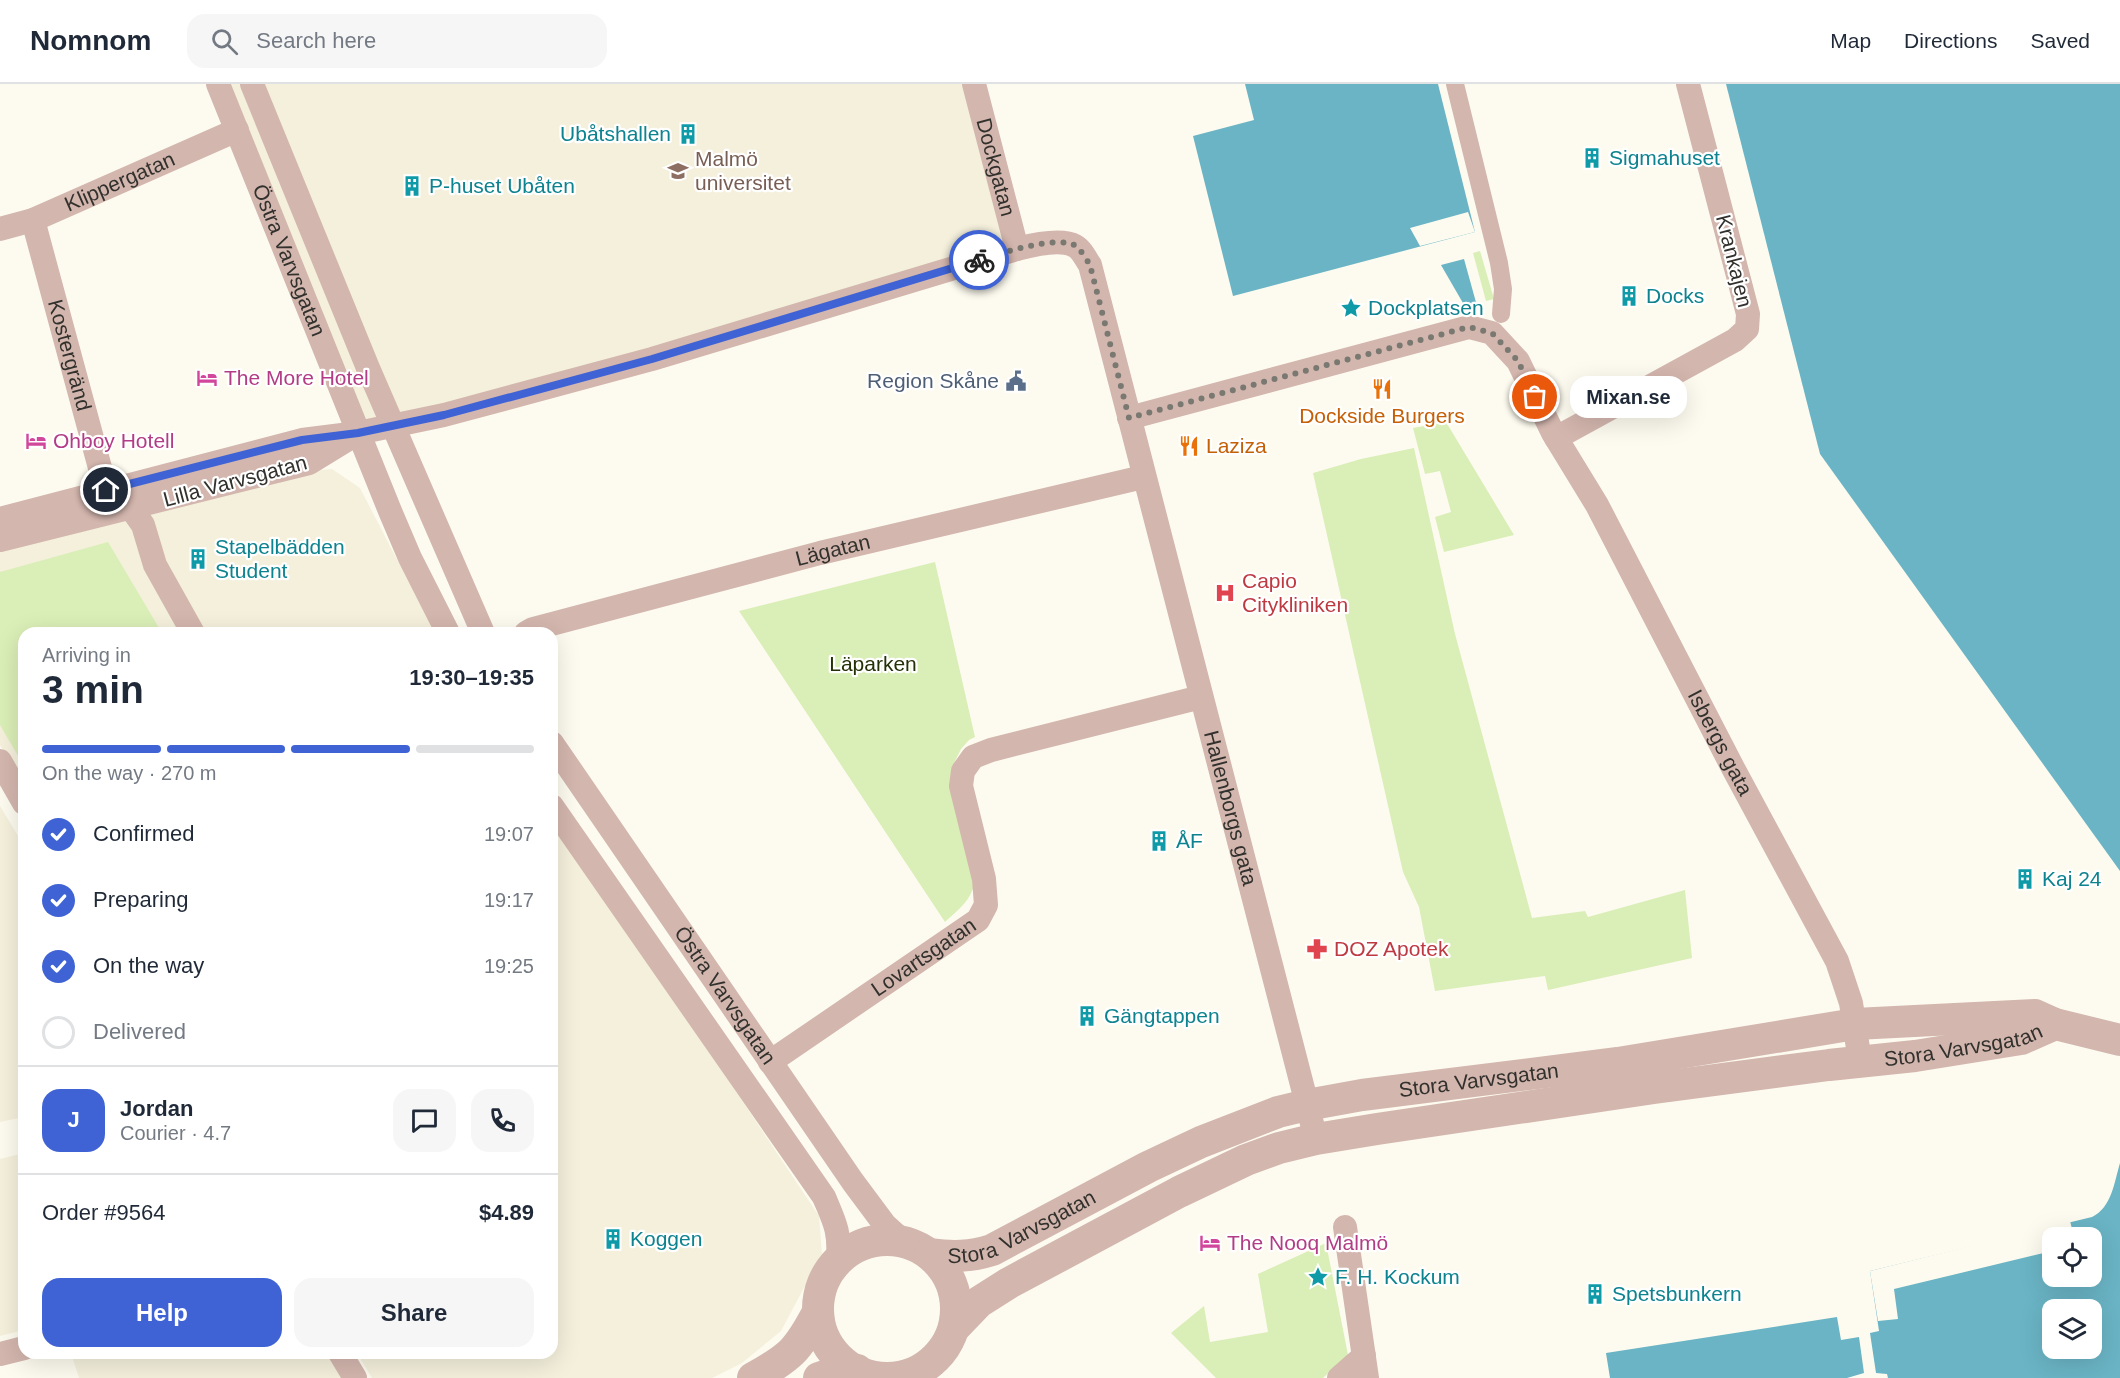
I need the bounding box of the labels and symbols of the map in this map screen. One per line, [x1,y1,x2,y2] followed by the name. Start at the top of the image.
[972,116,1020,219] street label: Dockgatan
[560,122,671,145] place label: Ubåtshallen
[676,122,700,146] building icon: Ubåtshallen
[1580,146,1604,170] building icon: Sigmahuset
[1609,146,1720,169] place label: Sigmahuset
[61,147,178,216] street label: Klippergatan
[695,147,791,194] place label: Malmö universitet
[666,159,690,183] school or university icon: Malmö universitet
[400,174,424,198] building icon: P-huset Ubåten
[429,174,575,197] place label: P-huset Ubåten
[249,181,330,339] street label: Östra Varvsgatan
[1712,212,1757,310] street label: Krankajen
[949,230,1009,290] courier
[1617,284,1641,308] building icon: Docks
[1646,284,1704,307] place label: Docks
[1339,296,1363,320] place icon: Dockplatsen
[1368,296,1484,319] place label: Dockplatsen
[44,297,96,413] street label: Kostergränd
[195,366,219,390] hotel icon: The More Hotel
[224,366,369,389] place label: The More Hotel
[867,369,999,392] place label: Region Skåne
[1004,369,1028,393] public building icon: Region Skåne
[1509,371,1560,422] pin
[1571,376,1688,418] callout: Mixan.se
[1370,377,1394,401] restaurant icon: Dockside Burgers
[1299,404,1465,427] place label: Dockside Burgers
[24,429,48,453] hotel icon: Ohboy Hotell
[53,429,174,452] place label: Ohboy Hotell
[1177,434,1201,458] restaurant icon: Laziza
[1206,434,1267,457] place label: Laziza
[160,450,309,511] street label: Lilla Varvsgatan
[80,464,131,515] pin
[793,530,872,570] street label: Lägatan
[215,535,345,582] place label: Stapelbädden Student
[186,547,210,571] building icon: Stapelbädden Student
[1242,569,1348,616] place label: Capio Citykliniken
[1213,581,1237,605] hospital icon: Capio Citykliniken
[829,652,917,675] park label: Läparken
[1684,686,1758,799] street label: Isbergs gata
[1200,728,1262,888] street label: Hallenborgs gata
[1147,829,1171,853] building icon: ÅF
[1176,829,1203,852] place label: ÅF
[2013,867,2037,891] building icon: Kaj 24
[2042,867,2102,890] place label: Kaj 24
[867,913,980,1000] street label: Lovartsgatan
[670,922,781,1068] street label: Östra Varvsgatan
[1305,937,1329,961] pharmacy icon: DOZ Apotek
[1334,937,1449,960] place label: DOZ Apotek
[1075,1004,1099,1028] building icon: Gängtappen
[1104,1004,1220,1027] place label: Gängtappen
[1883,1019,2046,1070] street label: Stora Varvsgatan
[1397,1059,1560,1101] street label: Stora Varvsgatan
[948,1185,1099,1267] street label: Stora Varvsgatan
[601,1227,625,1251] building icon: Koggen
[630,1227,702,1250] place label: Koggen
[1198,1231,1222,1255] hotel icon: The Nooq Malmö
[1227,1231,1388,1254] place label: The Nooq Malmö
[1306,1265,1330,1289] place icon: F. H. Kockum
[1335,1265,1460,1288] place label: F. H. Kockum
[1583,1282,1607,1306] building icon: Spetsbunkern
[1612,1282,1742,1305] place label: Spetsbunkern

